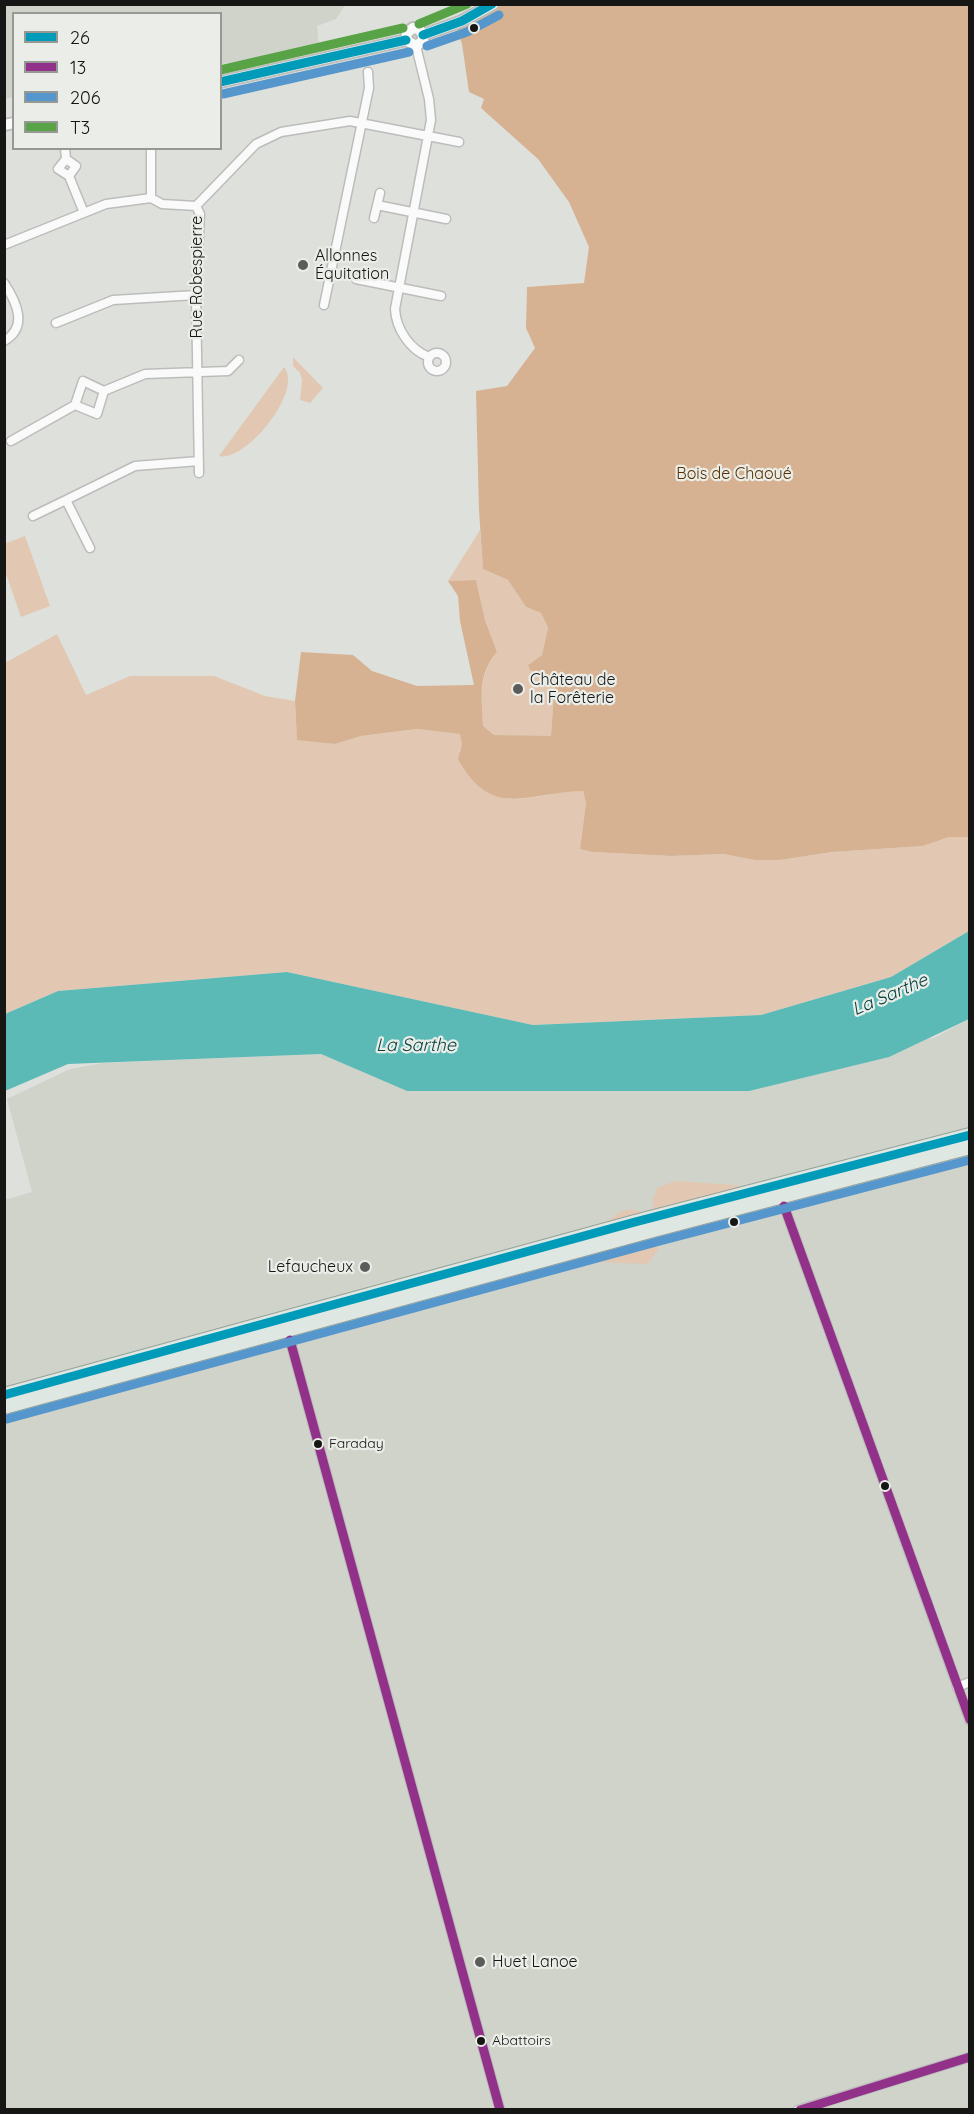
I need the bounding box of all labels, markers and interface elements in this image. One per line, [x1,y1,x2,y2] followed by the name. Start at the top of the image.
[12,12,222,150] legend
[468,22,480,34] unlabelled marker
[70,26,90,49] text: 26
[70,56,86,79] text: 13
[70,86,100,109] text: 206
[70,116,90,139] text: T3
[187,216,207,338] street label: Rue Robespierre
[315,246,389,284] place label: Allonnes Équitation
[296,258,310,272] marker: Allonnes Équitation
[676,464,792,484] park label: Bois de Chaoué
[530,670,615,708] place label: Château de la Forêterie
[511,682,525,696] marker: Château de la Forêterie
[849,969,931,1021] water label: La Sarthe
[376,1035,456,1057] water label: La Sarthe
[728,1216,740,1228] unlabelled marker
[268,1257,353,1277] place label: Lefaucheux
[358,1260,372,1274] marker: Lefaucheux
[329,1436,384,1452] place label: Faraday
[312,1438,324,1450] marker: Faraday
[879,1480,891,1492] unlabelled marker
[492,1952,578,1972] place label: Huet Lanoe
[473,1955,487,1969] marker: Huet Lanoe
[492,2033,551,2049] place label: Abattoirs
[475,2035,487,2047] marker: Abattoirs

